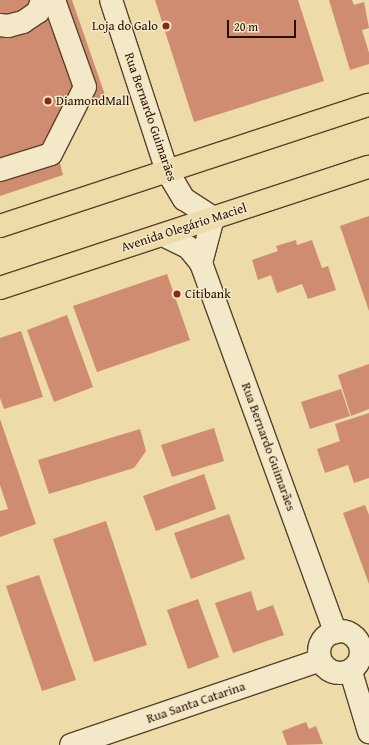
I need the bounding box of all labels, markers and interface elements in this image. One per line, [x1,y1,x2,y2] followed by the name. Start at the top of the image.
[229,12,298,38] scale bar
[92,18,158,34] place label: Loja do Galo
[234,18,258,35] text: 20 m
[161,21,171,31] marker: Loja do Galo
[121,50,179,184] street label: Rua Bernardo Guimarães
[56,93,129,109] place label: DiamondMall
[43,96,53,106] marker: DiamondMall
[119,200,249,256] street label: Avenida Olegário Maciel
[185,286,231,302] place label: Citibank
[172,289,182,299] marker: Citibank
[238,381,298,513] street label: Rua Bernardo Guimarães
[145,679,247,727] street label: Rua Santa Catarina

